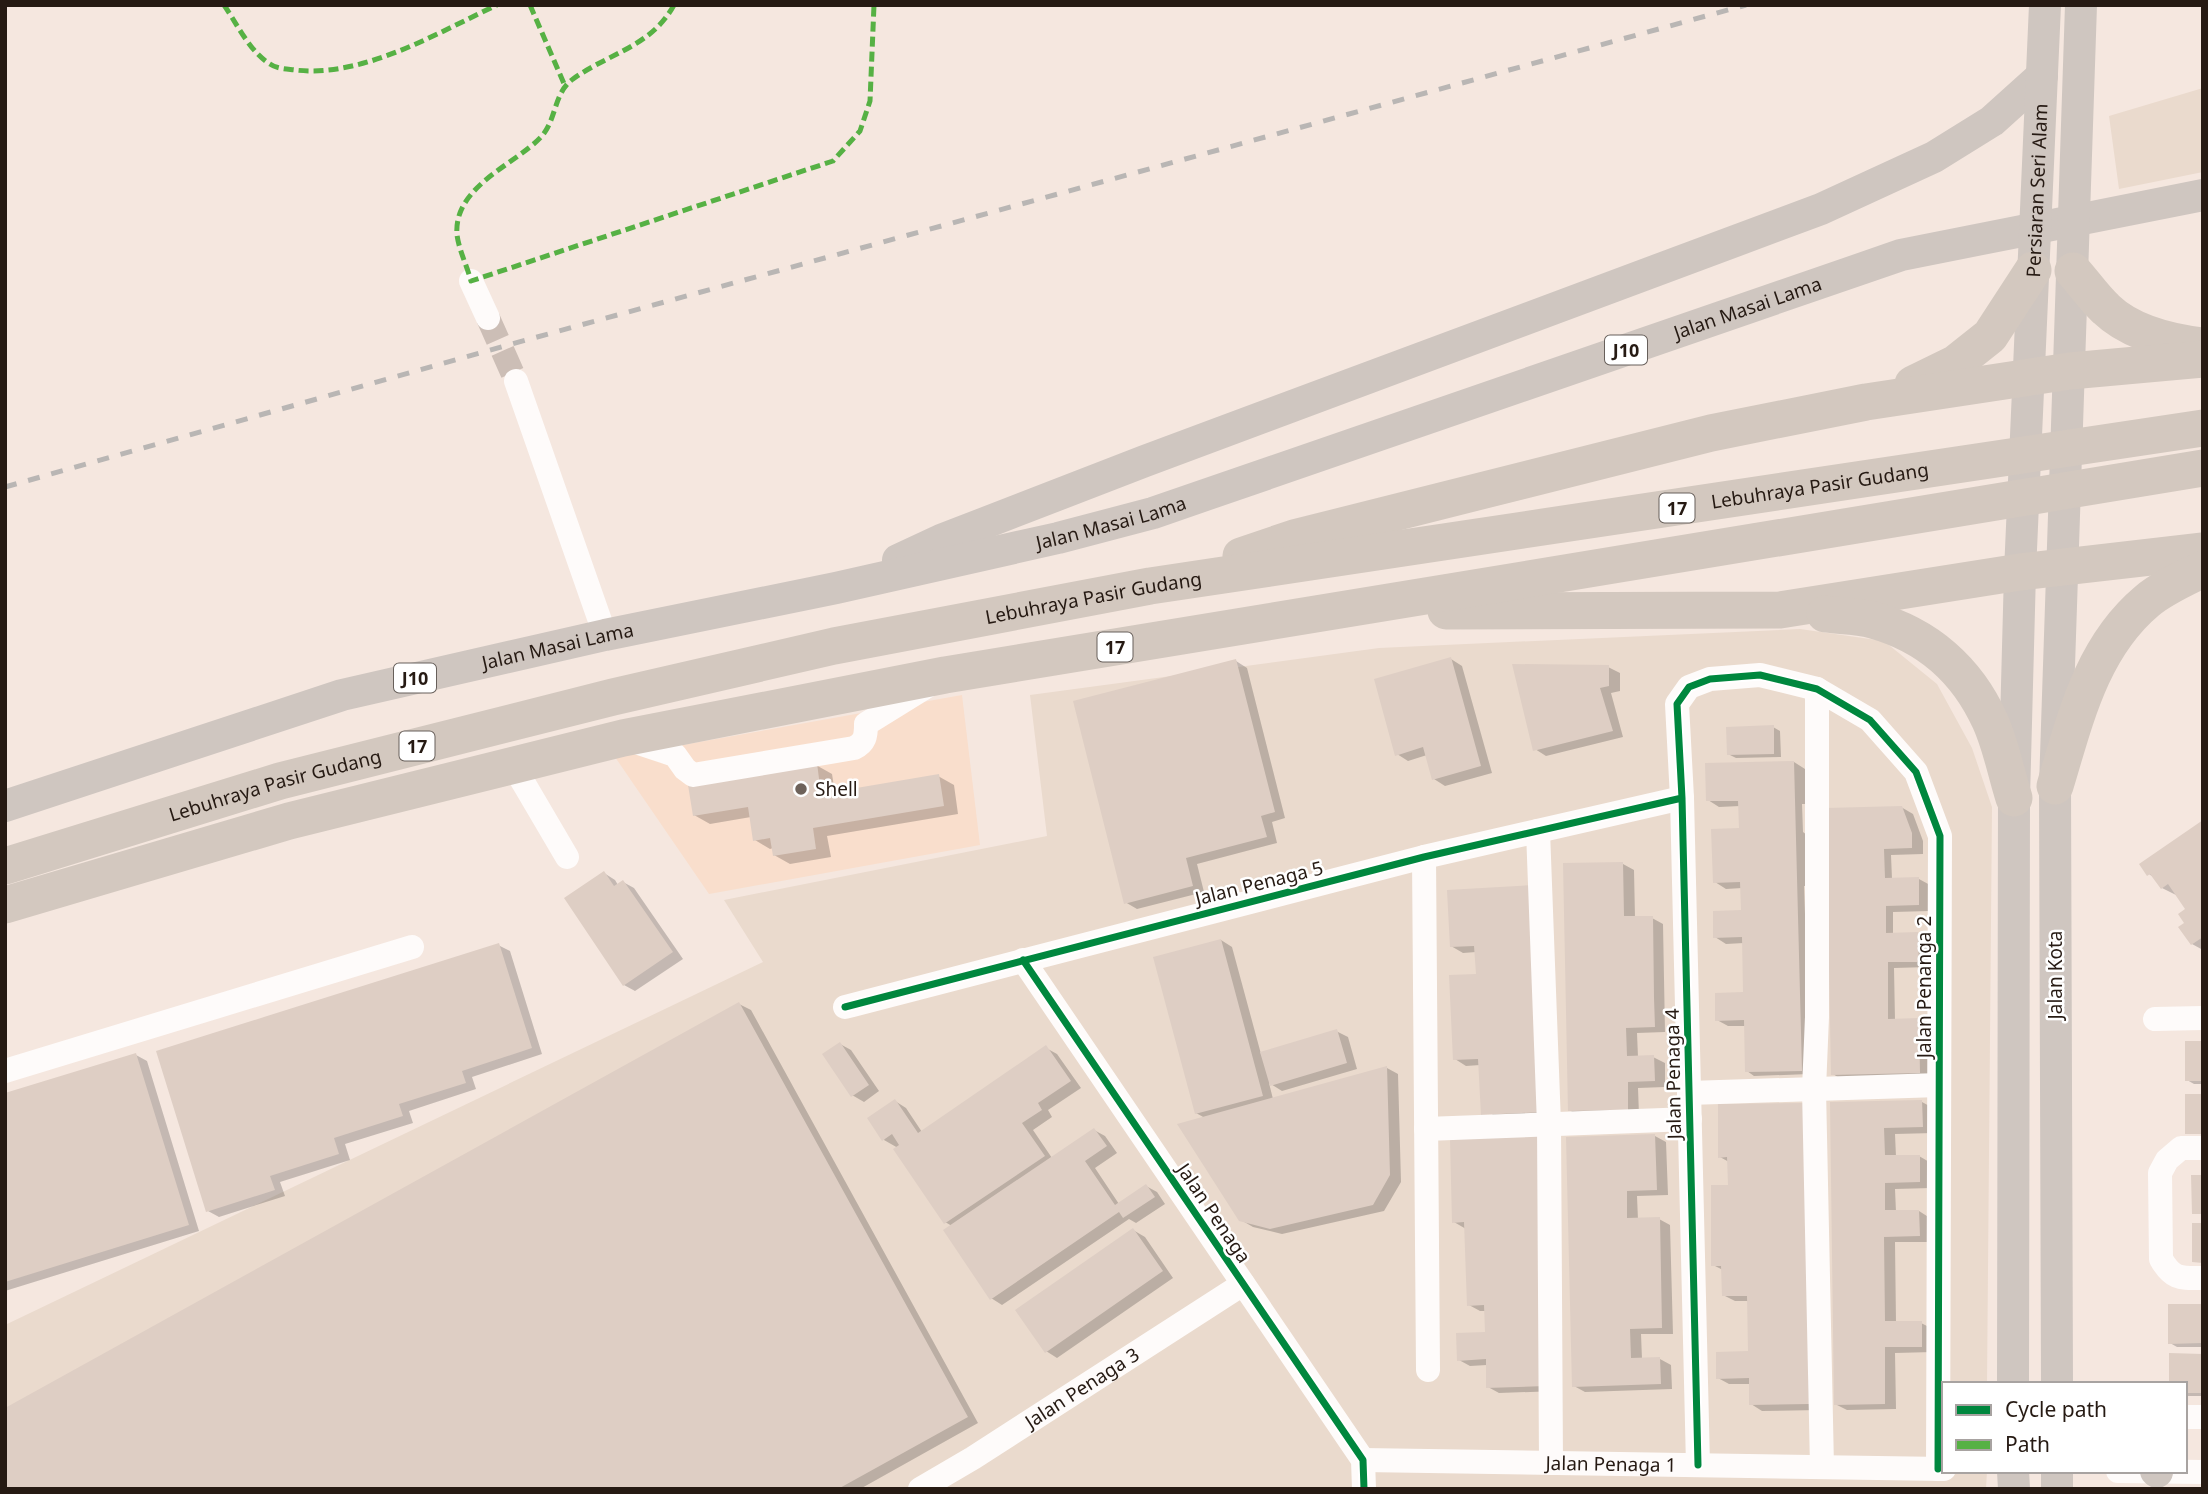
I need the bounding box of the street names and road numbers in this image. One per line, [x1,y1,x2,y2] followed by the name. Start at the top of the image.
[2020,103,2054,278] street label: Persiaran Seri Alam
[1668,270,1825,346] street label: Jalan Masai Lama
[1605,336,1647,364] road number: J10
[1709,456,1930,515] street label: Lebuhraya Pasir Gudang
[1031,490,1190,556] street label: Jalan Masai Lama
[1660,494,1694,522] road number: 17
[983,565,1203,630] street label: Lebuhraya Pasir Gudang
[477,617,636,676] street label: Jalan Masai Lama
[1098,632,1132,662] road number: 17
[394,664,436,692] road number: J10
[400,732,434,760] road number: 17
[166,743,384,828] street label: Lebuhraya Pasir Gudang
[1190,855,1326,912] street label: Jalan Penaga 5
[1911,916,1937,1060] street label: Jalan Penanga 2
[2042,931,2068,1021] street label: Jalan Kota
[1659,1008,1687,1142] street label: Jalan Penaga 4
[1170,1156,1257,1268] street label: Jalan Penaga
[1018,1341,1144,1435] street label: Jalan Penaga 3
[1543,1450,1677,1478] street label: Jalan Penaga 1

